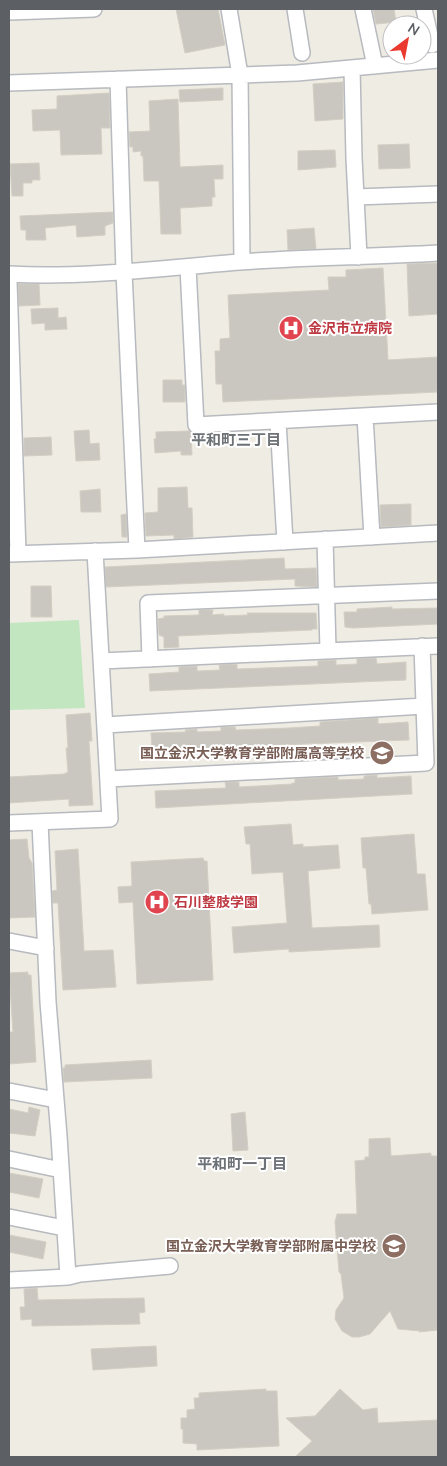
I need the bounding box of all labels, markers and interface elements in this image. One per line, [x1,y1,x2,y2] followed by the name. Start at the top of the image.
[382,15,432,65] north arrow
[404,19,423,40] text: N
[278,315,304,341] hospital icon: 金沢市立病院
[308,319,392,338] place label: 金沢市立病院
[191,430,281,450] district label: 平和町三丁目
[369,740,395,766] school or university icon: 国立金沢大学教育学部附属高等学校
[140,744,364,763] place label: 国立金沢大学教育学部附属高等学校
[144,889,170,915] hospital icon: 石川整肢学園
[174,893,258,912] place label: 石川整肢学園
[197,1154,287,1174] district label: 平和町一丁目
[381,1233,407,1259] school or university icon: 国立金沢大学教育学部附属中学校
[166,1237,376,1256] place label: 国立金沢大学教育学部附属中学校

